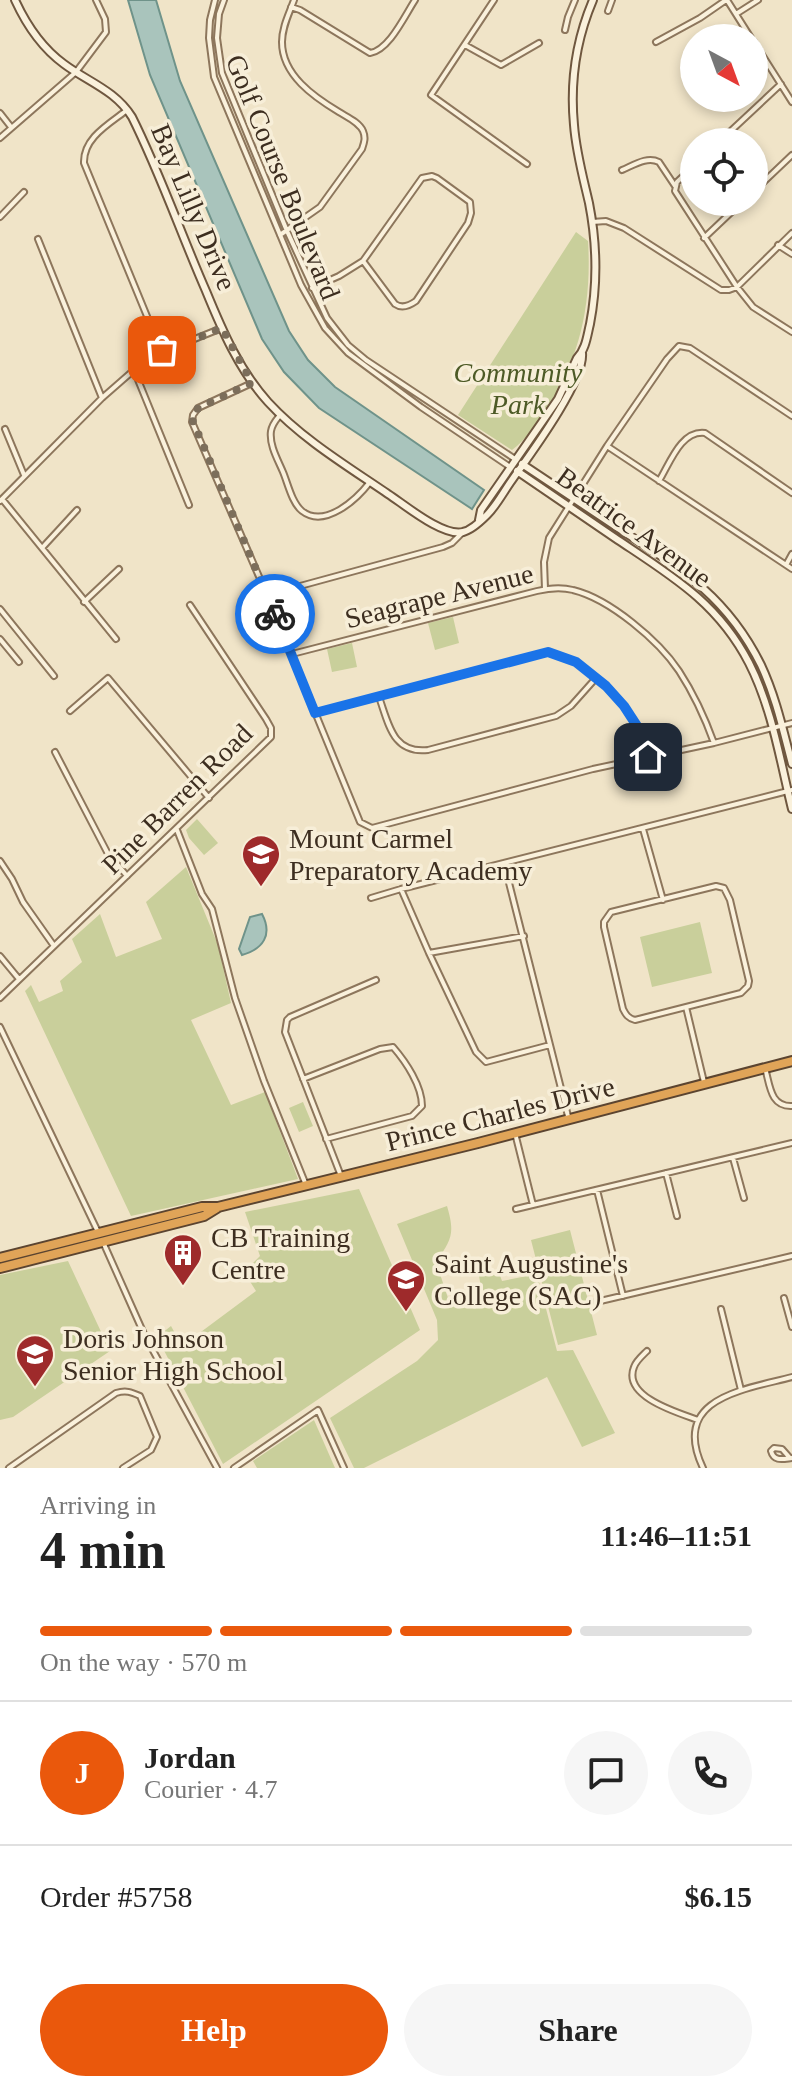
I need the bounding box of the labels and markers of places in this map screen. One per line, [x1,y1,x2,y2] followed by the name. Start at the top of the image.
[128,316,196,384] pin
[614,723,682,791] pin
[289,823,532,886] place label: Mount Carmel Preparatory Academy
[240,833,282,888] school or university icon: Mount Carmel Preparatory Academy
[211,1222,350,1285] place label: CB Training Centre
[162,1232,204,1287] building icon: CB Training Centre
[434,1248,628,1311] place label: Saint Augustine's College (SAC)
[385,1258,427,1313] school or university icon: Saint Augustine's College (SAC)
[63,1323,284,1386] place label: Doris Johnson Senior High School
[14,1333,56,1388] school or university icon: Doris Johnson Senior High School

